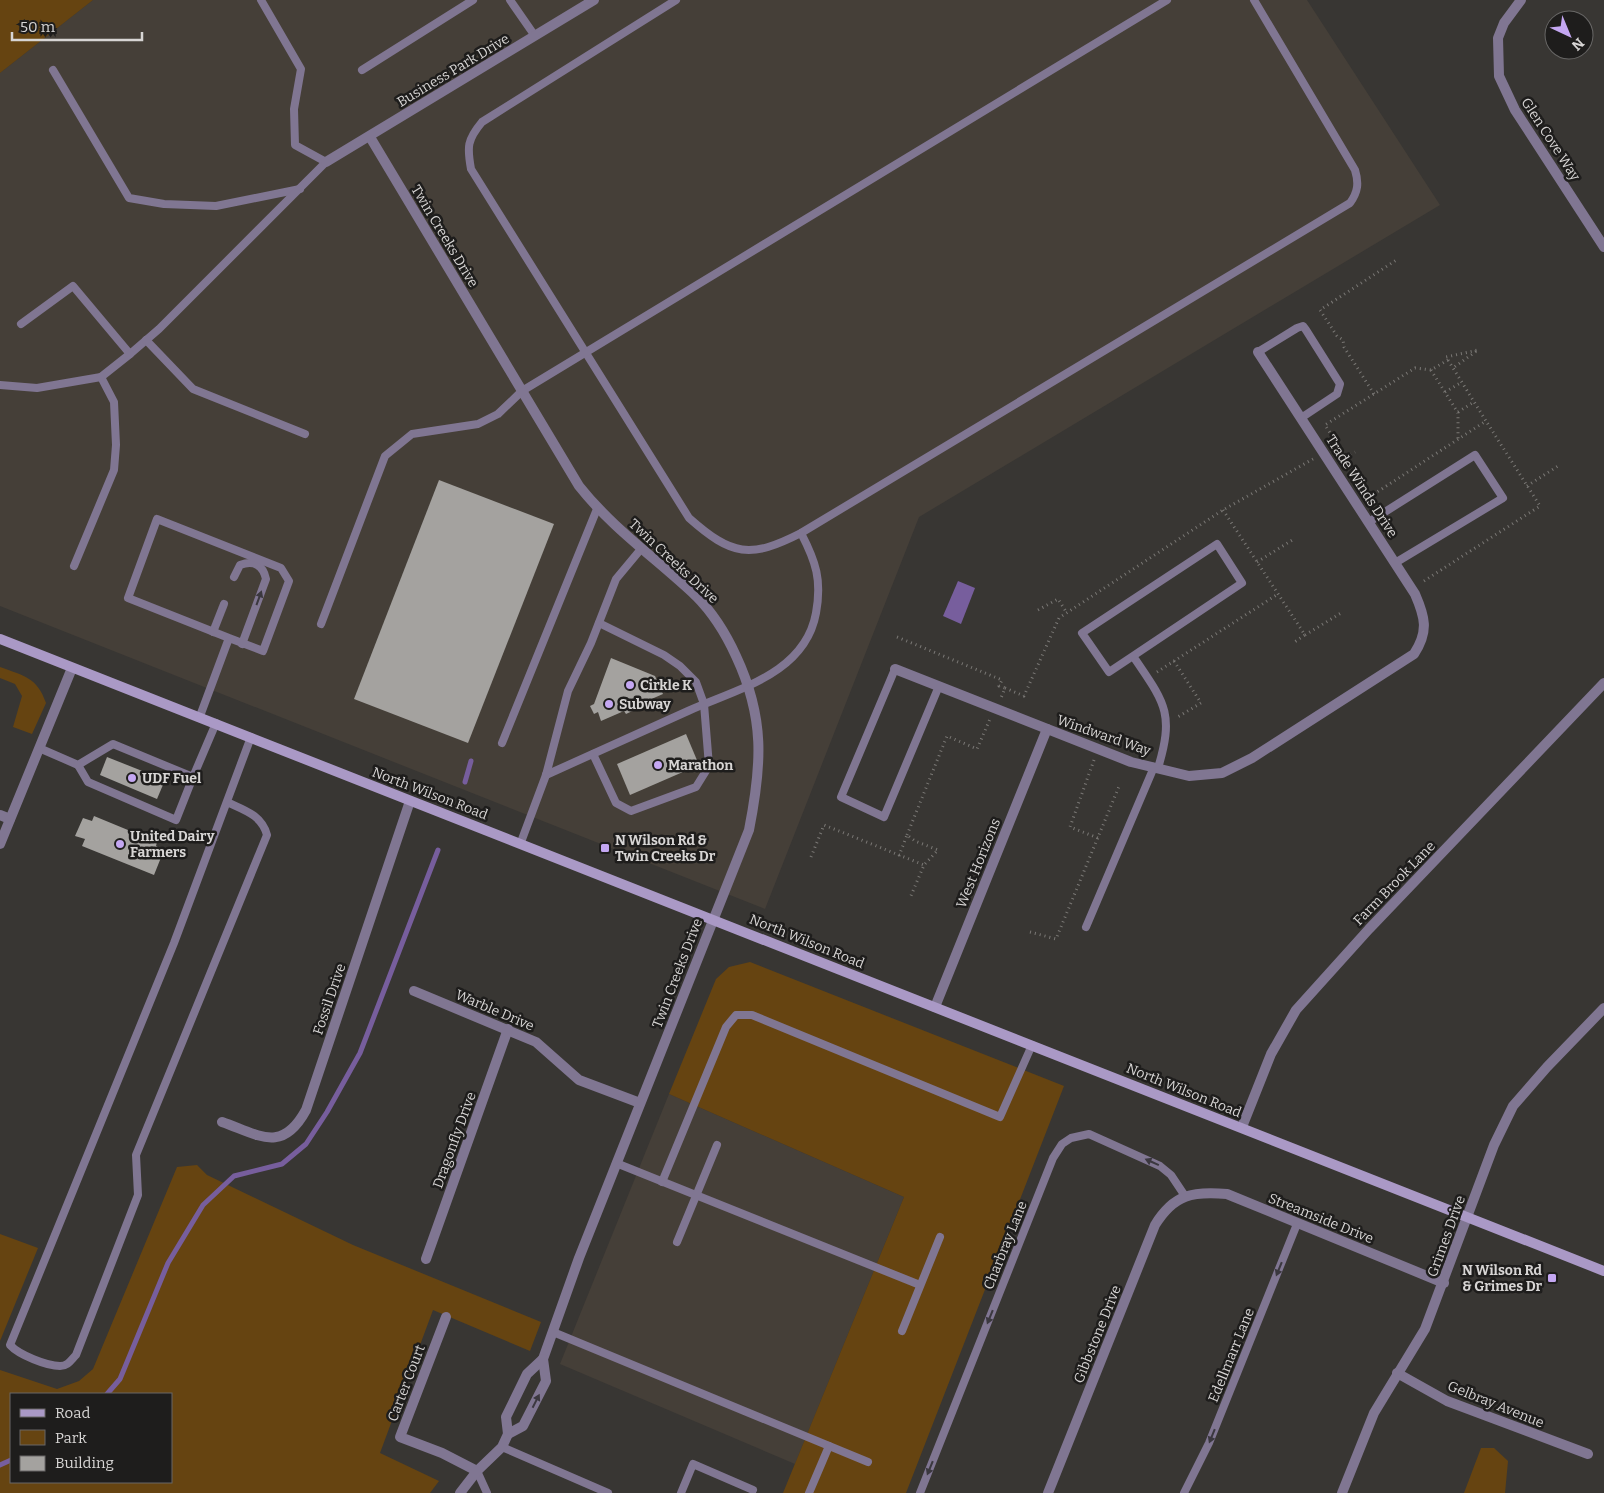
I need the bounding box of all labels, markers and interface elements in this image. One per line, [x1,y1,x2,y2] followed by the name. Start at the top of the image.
[12,10,142,42] scale bar
[1544,10,1594,60] north arrow
[20,18,56,36] text: 50 m
[394,30,512,111] street label: Business Park Drive
[1568,34,1587,54] text: N
[1517,95,1584,184] street label: Glen Cove Way
[407,182,482,290] street label: Twin Creeks Drive
[1322,432,1401,541] street label: Trade Winds Drive
[625,516,722,607] street label: Twin Creeks Drive
[256,590,263,605] one-way arrow
[640,677,692,694] place label: Cirkle K
[624,679,636,691] marker: Cirkle K
[619,696,671,713] place label: Subway
[603,698,615,710] marker: Subway
[1055,711,1154,760] street label: Windward Way
[668,757,733,774] place label: Marathon
[652,759,664,771] marker: Marathon
[369,764,490,823] street label: North Wilson Road
[142,770,202,787] place label: UDF Fuel
[126,772,138,784] marker: UDF Fuel
[953,816,1004,910] street label: West Horizons
[130,828,215,861] place label: United Dairy Farmers
[615,832,716,865] place label: N Wilson Rd & Twin Creeks Dr
[114,838,126,850] marker: United Dairy Farmers
[1350,838,1439,929] street label: Farm Brook Lane
[599,842,611,854] marker: N Wilson Rd & Twin Creeks Dr
[747,911,867,972] street label: North Wilson Road
[649,916,706,1030] street label: Twin Creeks Drive
[309,961,350,1037] street label: Fossil Drive
[453,986,537,1035] street label: Warble Drive
[1124,1060,1244,1121] street label: North Wilson Road
[429,1090,480,1191] street label: Dragonfly Drive
[1145,1158,1159,1166] one-way arrow
[1266,1190,1376,1247] street label: Streamside Drive
[1424,1193,1469,1279] street label: Grimes Drive
[980,1198,1031,1292] street label: Charbray Lane
[1275,1262,1283,1276] one-way arrow
[1462,1262,1543,1295] place label: N Wilson Rd & Grimes Dr
[1546,1272,1558,1284] marker: N Wilson Rd & Grimes Dr
[1070,1283,1125,1386] street label: Gibbstone Drive
[1205,1306,1258,1405] street label: Edellmarr Lane
[986,1310,994,1324] one-way arrow
[384,1342,429,1424] street label: Carter Court
[1445,1377,1547,1432] street label: Gelbray Avenue
[10,1393,172,1483] legend
[532,1394,540,1408] one-way arrow
[55,1404,90,1422] text: Road
[55,1429,87,1447] text: Park
[1208,1429,1216,1444] one-way arrow
[55,1454,114,1472] text: Building
[926,1461,934,1475] one-way arrow

